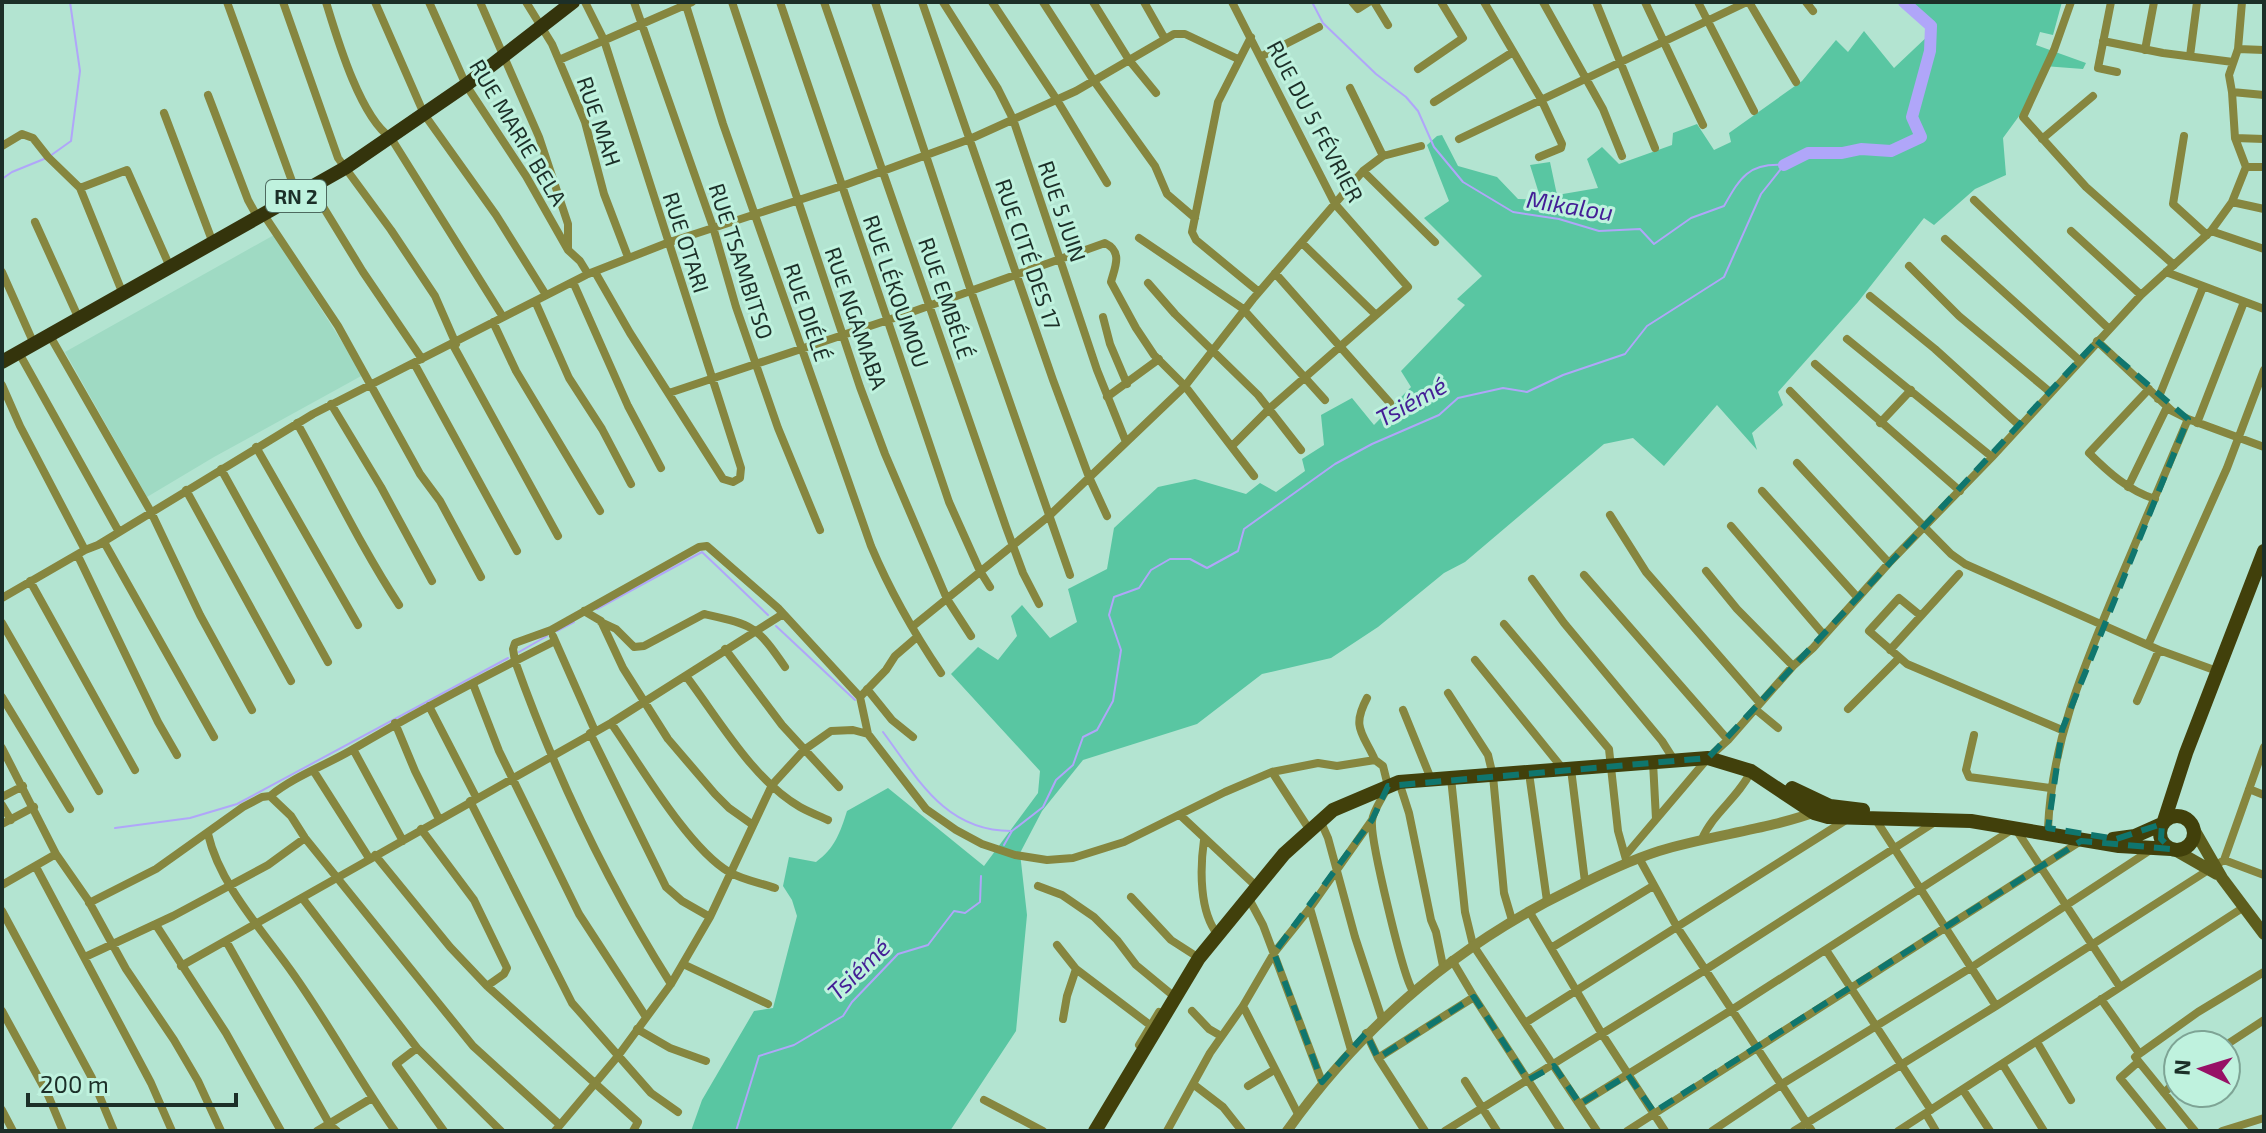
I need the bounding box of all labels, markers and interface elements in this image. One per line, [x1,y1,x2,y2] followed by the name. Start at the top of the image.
[1262,36,1370,206] street label: RUE DU 5 FÉVRIER
[465,54,573,210] street label: RUE MARIE BELA
[573,73,627,169] street label: RUE MAH
[1034,157,1092,265] street label: RUE 5 JUIN
[991,175,1067,333] street label: RUE CITÉ DES 17
[266,180,326,212] road number: RN 2
[705,180,779,342] street label: RUE TSAMBITSO
[1525,184,1615,226] water label: Mikalou
[659,188,715,296] street label: RUE OTARI
[859,211,935,371] street label: RUE LÉKOUMOU
[914,234,980,362] street label: RUE EMBÉLÉ
[820,243,894,393] street label: RUE NGAMABA
[779,260,837,364] street label: RUE DIÉLÉ
[1371,370,1451,432] water label: Tsiémé
[821,932,896,1006] water label: Tsiémé
[2162,1029,2242,1109] north arrow
[28,1057,236,1107] scale bar
[2168,1059,2195,1076] text: N
[40,1069,109,1098] text: 200 m

